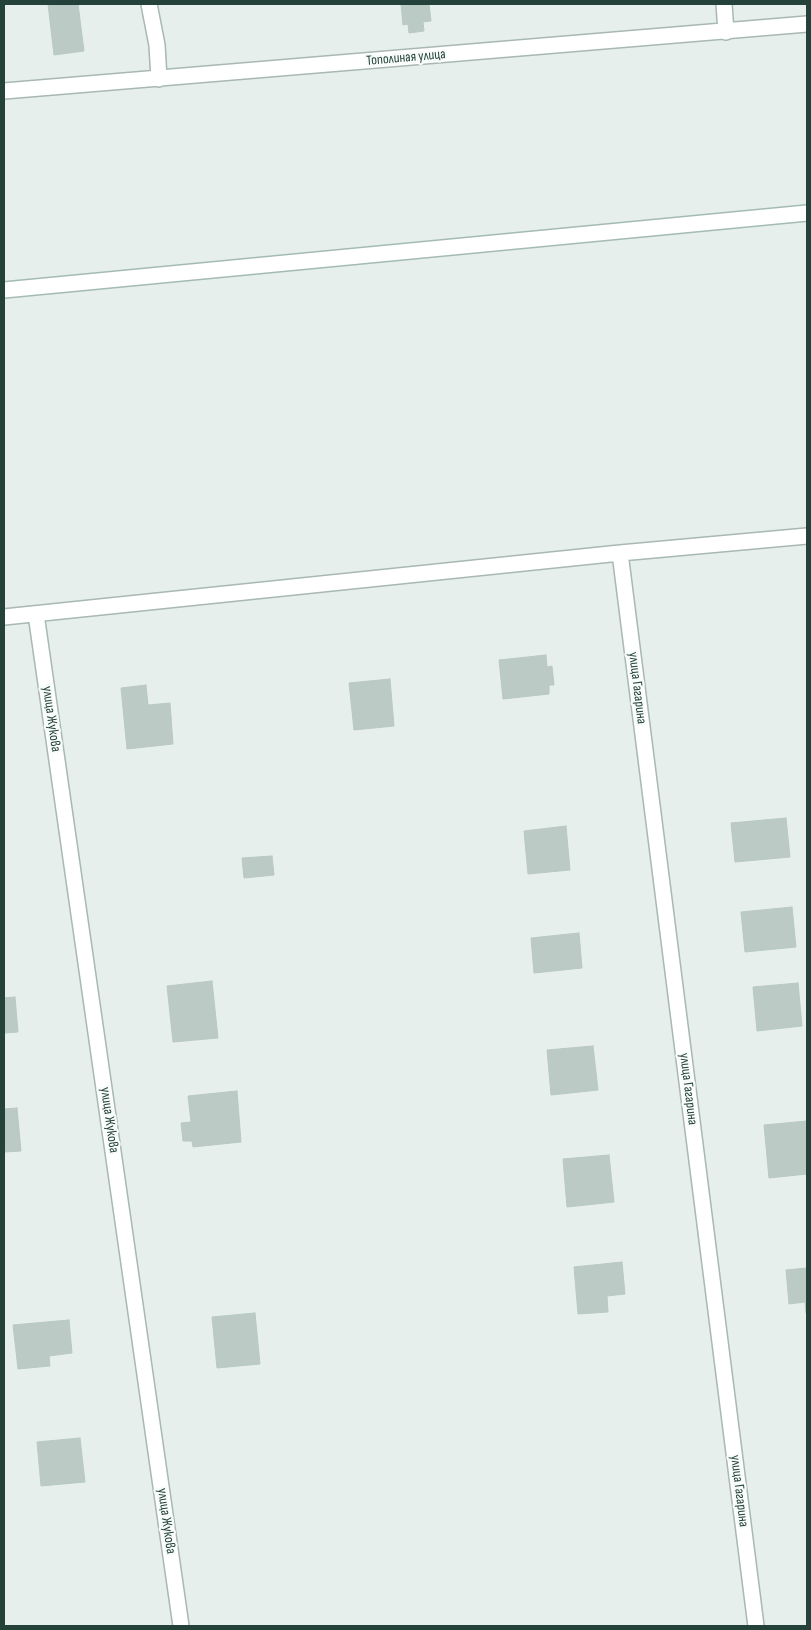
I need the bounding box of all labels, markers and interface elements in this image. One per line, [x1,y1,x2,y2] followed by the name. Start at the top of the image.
[366,46,446,70] street label: Тополиная улица
[624,651,650,725] street label: улица Гагарина
[38,685,64,753] street label: улица Жукова
[675,1052,701,1126] street label: улица Гагарина
[96,1086,122,1154] street label: улица Жукова
[726,1454,752,1528] street label: улица Гагарина
[153,1487,179,1555] street label: улица Жукова

